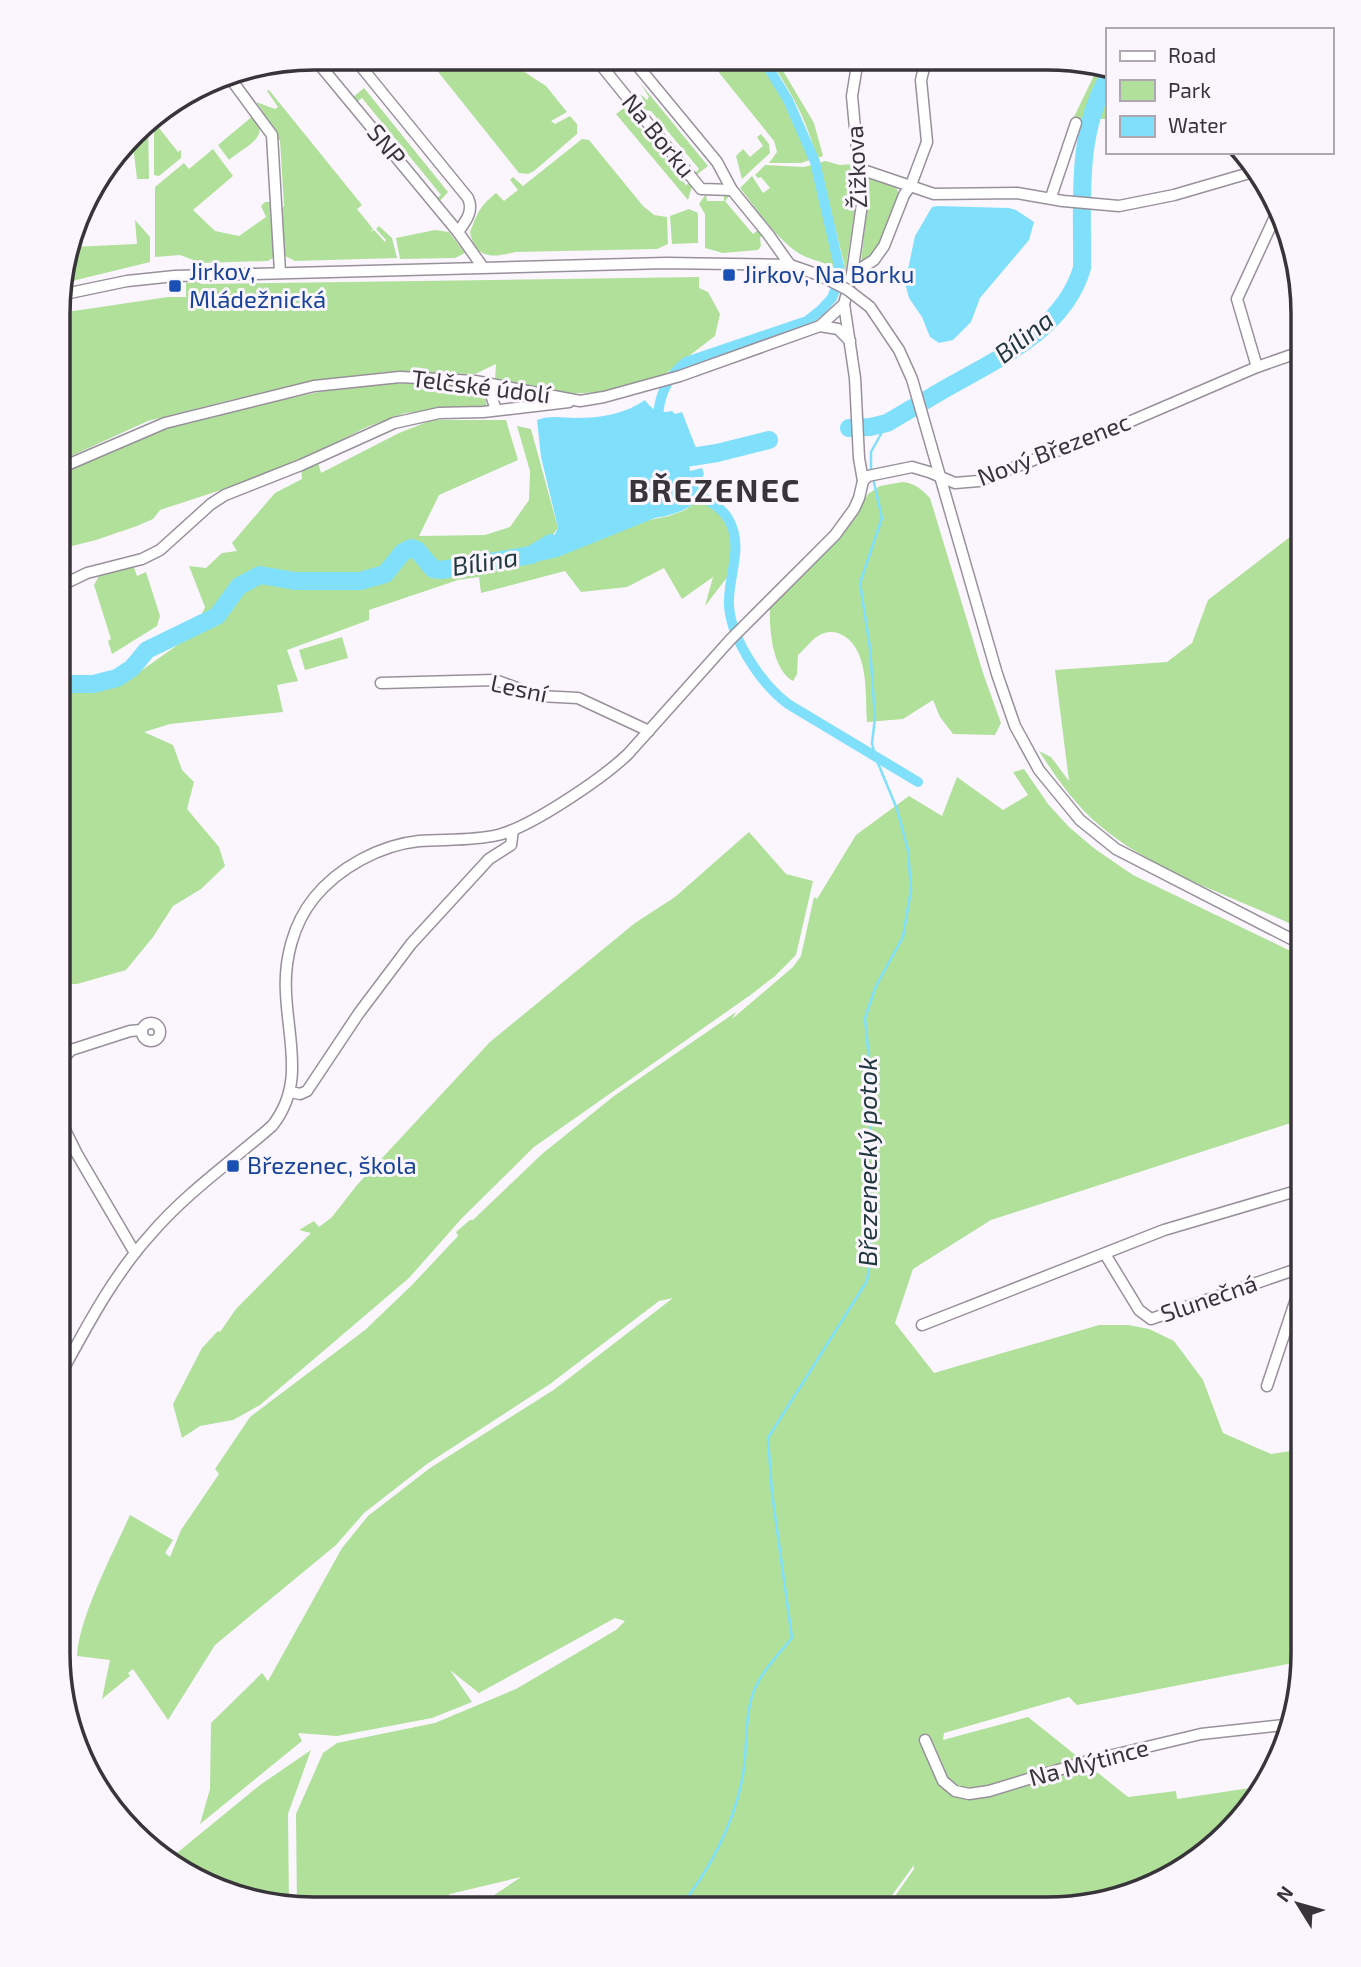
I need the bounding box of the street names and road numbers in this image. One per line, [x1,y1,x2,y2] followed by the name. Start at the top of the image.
[617,87,702,183] street label: Na Borku
[362,118,412,170] street label: SNP
[839,125,872,209] street label: Žižkova
[410,363,553,409] street label: Telčské údolí
[973,406,1134,491] street label: Nový Březenec
[488,667,551,708] street label: Lesní
[1157,1268,1260,1328] street label: Slunečná
[1026,1732,1152,1791] street label: Na Mýtince

